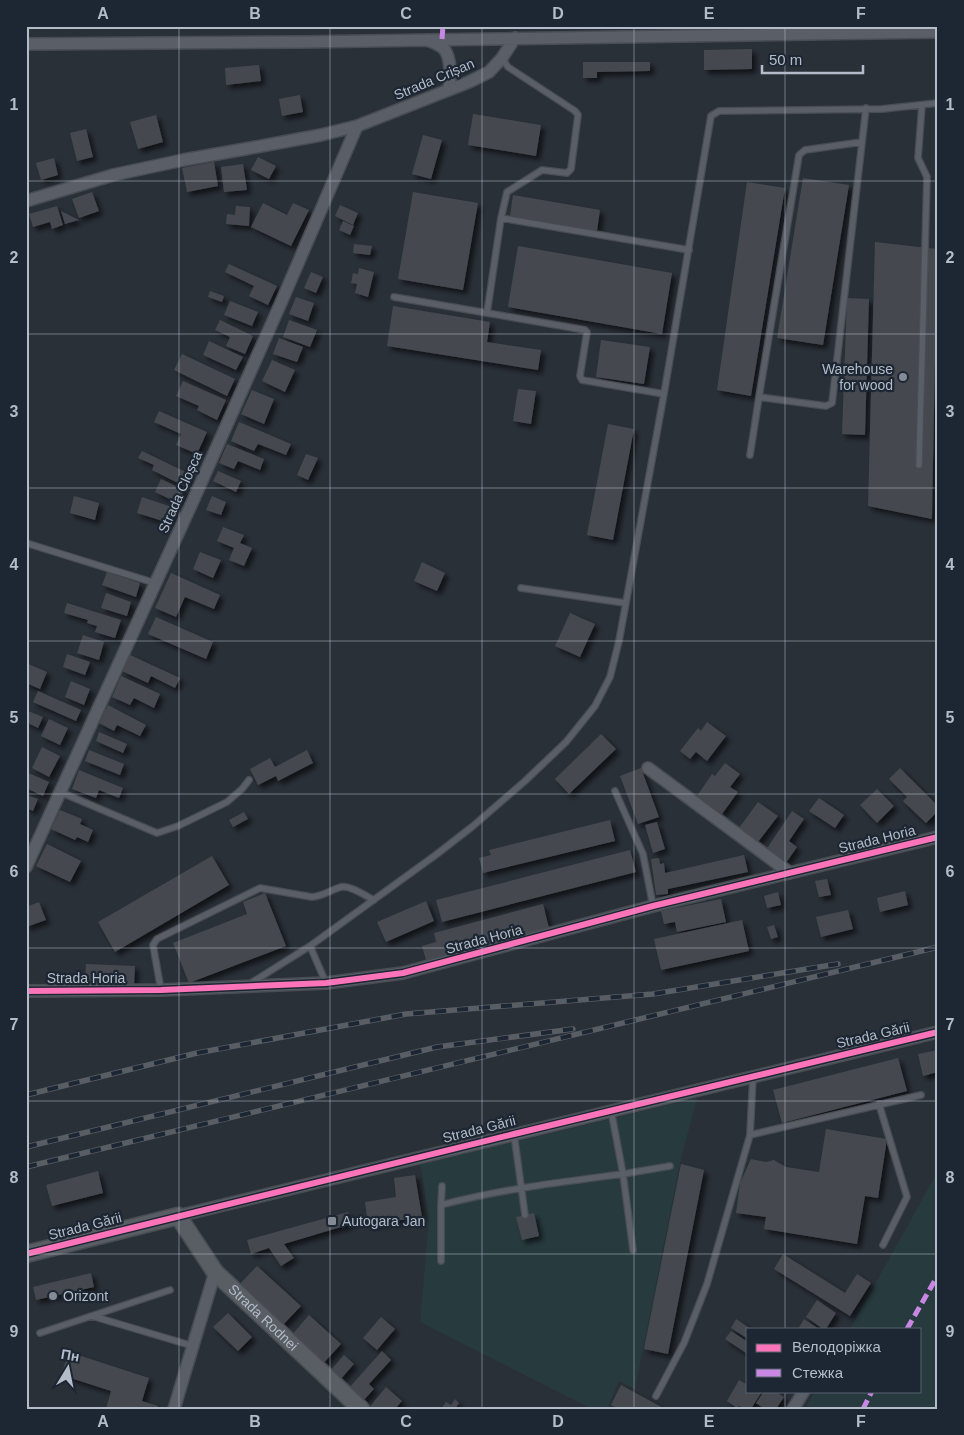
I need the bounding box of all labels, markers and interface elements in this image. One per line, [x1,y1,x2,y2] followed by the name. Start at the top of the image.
[97,5,109,22] text: A
[249,5,261,22] text: B
[400,5,412,22] text: C
[552,5,564,22] text: D
[704,5,715,22] text: E
[856,5,866,22] text: F
[762,42,863,74] scale bar
[769,51,802,68] text: 50 m
[391,55,477,103] street label: Strada Crișan
[10,96,19,113] text: 1
[946,96,955,113] text: 1
[10,249,19,266] text: 2
[946,249,955,266] text: 2
[822,361,893,393] place label: Warehouse for wood
[897,371,909,383] marker: Warehouse for wood
[10,403,19,420] text: 3
[946,403,955,420] text: 3
[155,448,205,535] street label: Strada Cloșca
[10,556,19,573] text: 4
[946,556,955,573] text: 4
[10,709,19,726] text: 5
[946,709,955,726] text: 5
[837,822,917,856] street label: Strada Horia
[10,863,19,880] text: 6
[946,863,955,880] text: 6
[444,921,524,957] street label: Strada Horia
[47,970,126,986] street label: Strada Horia
[10,1016,19,1033] text: 7
[946,1016,955,1033] text: 7
[835,1019,911,1051] street label: Strada Gării
[441,1112,517,1146] street label: Strada Gării
[10,1169,19,1186] text: 8
[946,1169,955,1186] text: 8
[47,1209,123,1243] street label: Strada Gării
[342,1213,425,1229] place label: Autogara Jan
[326,1215,338,1227] marker: Autogara Jan
[225,1281,301,1354] street label: Strada Rodnei
[63,1288,108,1304] place label: Orizont
[47,1290,59,1302] marker: Orizont
[10,1323,19,1340] text: 9
[946,1323,955,1340] text: 9
[746,1328,922,1392] legend
[792,1338,881,1355] text: Велодоріжка
[42,1342,92,1392] north arrow
[60,1346,81,1365] text: Пн
[792,1364,844,1381] text: Стежка
[97,1413,109,1430] text: A
[249,1413,261,1430] text: B
[400,1413,412,1430] text: C
[552,1413,564,1430] text: D
[704,1413,715,1430] text: E
[856,1413,866,1430] text: F

